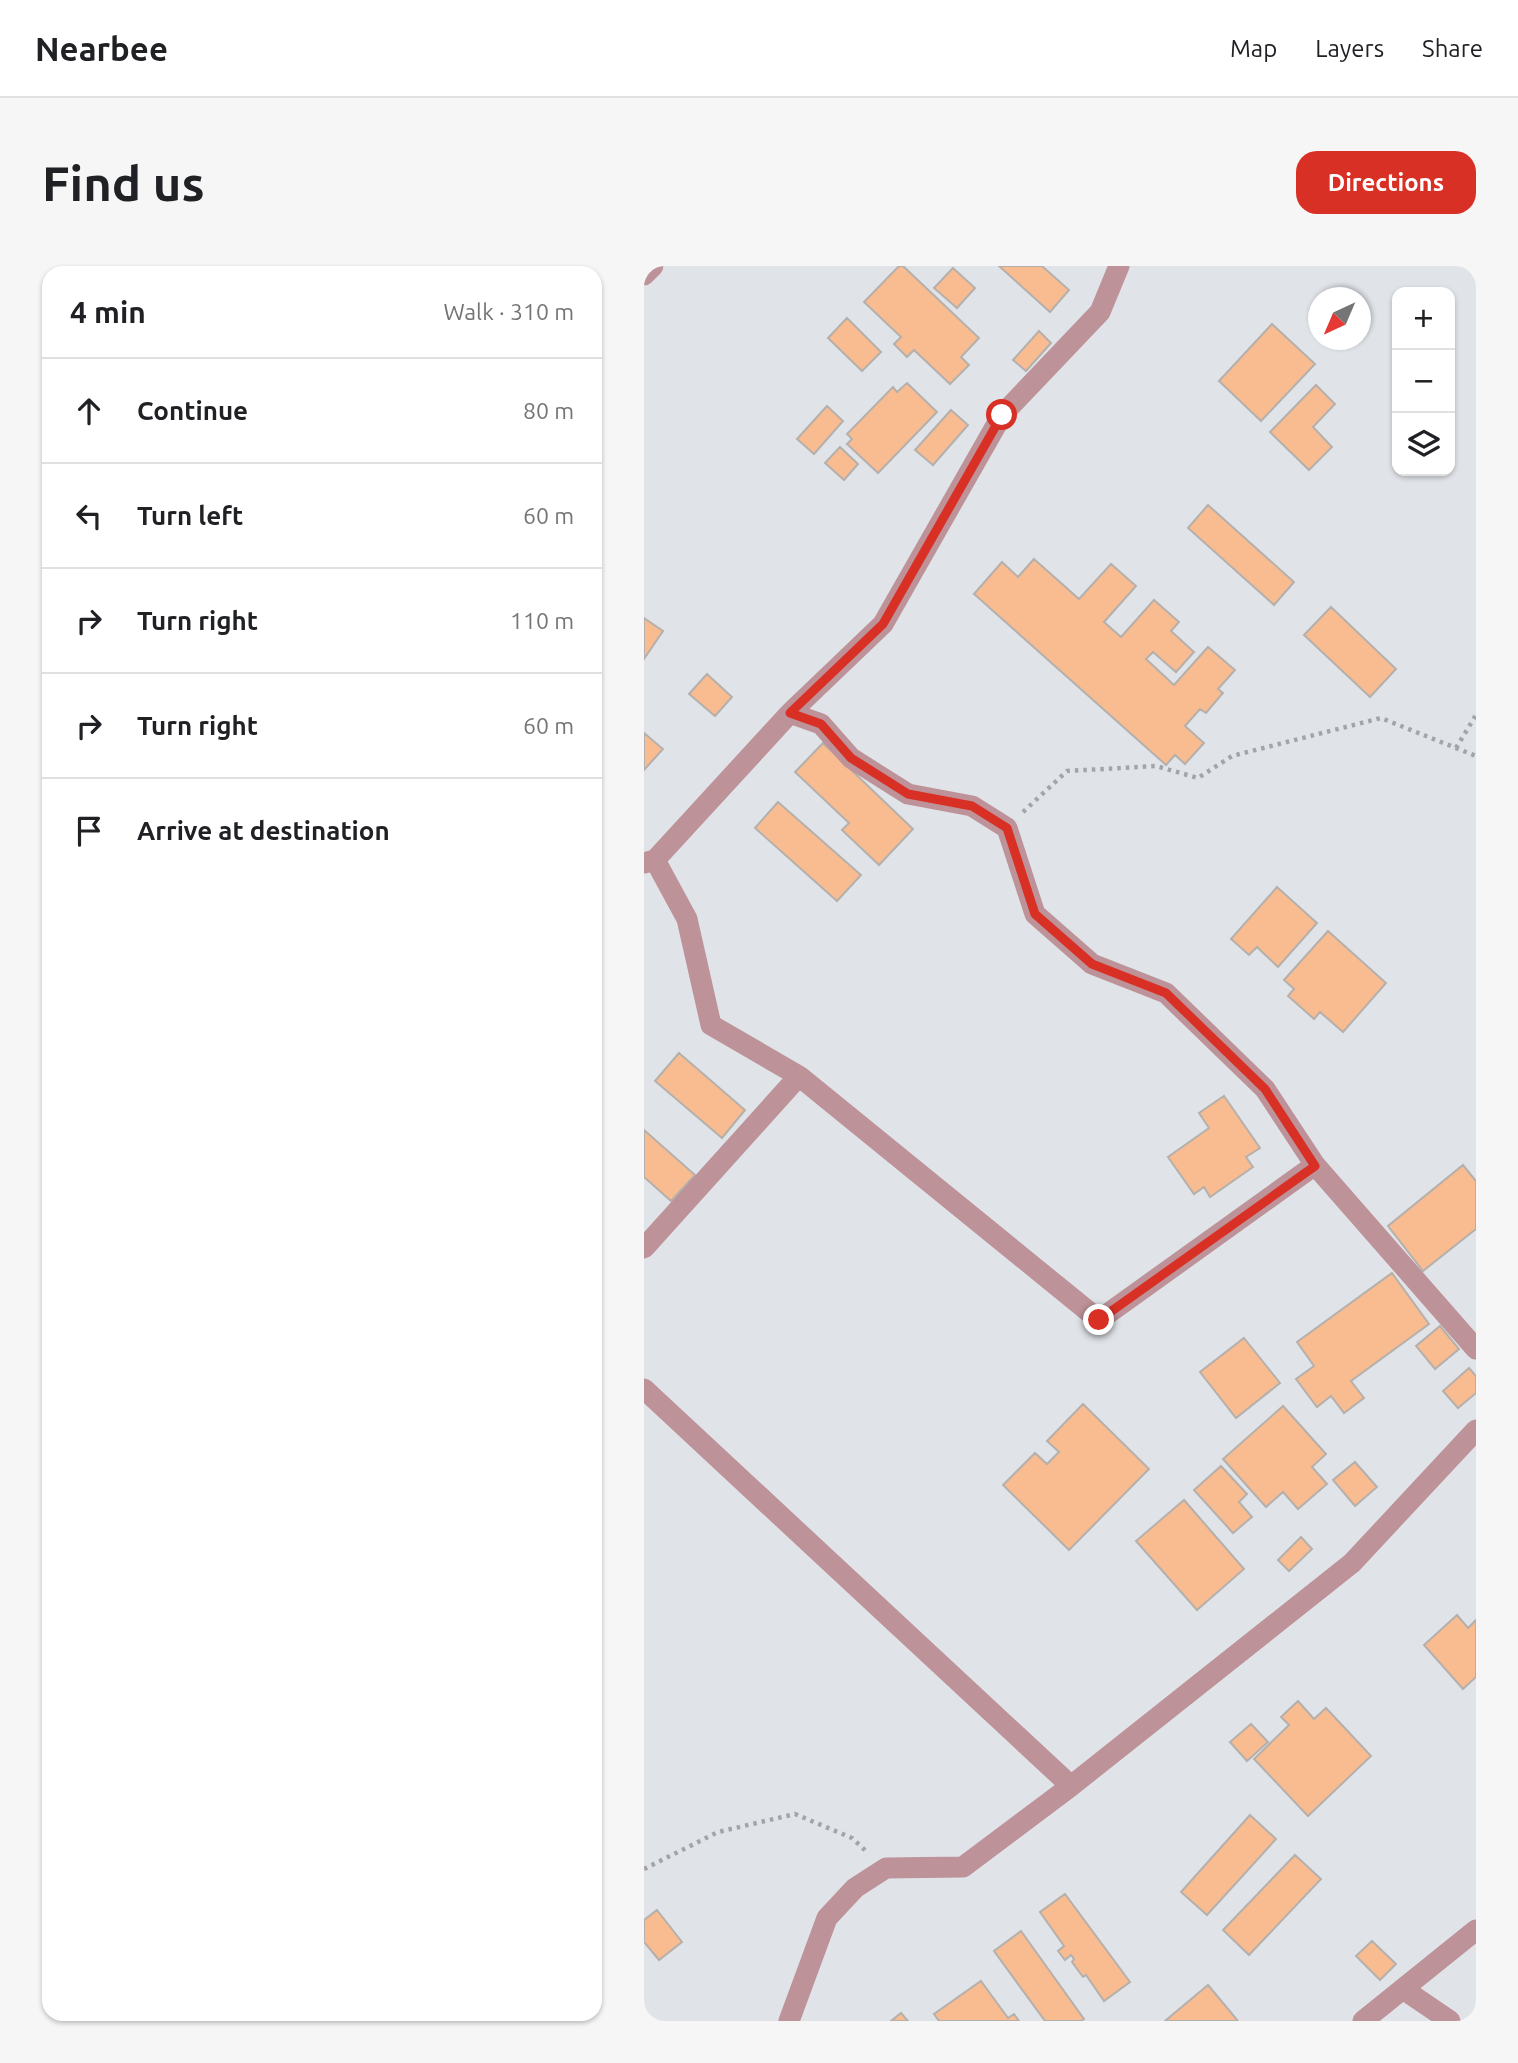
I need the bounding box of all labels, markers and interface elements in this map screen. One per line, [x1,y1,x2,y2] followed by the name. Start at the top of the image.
[35,30,168,67] text: Nearbee
[1230,35,1277,62] text: Map
[1315,35,1384,62] text: Layers
[1422,35,1483,62] text: Share
[1296,151,1476,214] button: Directions
[42,155,205,210] text: Find us
[1308,287,1371,350] north arrow
[1392,287,1455,476] map controls
[1392,287,1455,350] button: +
[70,295,146,329] text: 4 min
[443,299,574,324] text: Walk · 310 m
[1392,350,1455,413] button: −
[70,392,108,430] icon: ahead
[137,396,248,425] text: Continue
[523,398,574,423] text: 80 m
[986,399,1017,430] route start
[1392,413,1455,476] button: layers
[70,497,108,535] icon: left
[137,501,243,530] text: Turn left
[523,503,574,528] text: 60 m
[70,602,108,640] icon: right
[137,606,258,635] text: Turn right
[510,608,574,633] text: 110 m
[70,707,108,745] icon: right
[137,711,258,740] text: Turn right
[523,713,574,738] text: 60 m
[70,812,108,850] icon: arrive
[137,816,390,845] text: Arrive at destination
[1083,1304,1114,1335] route end

